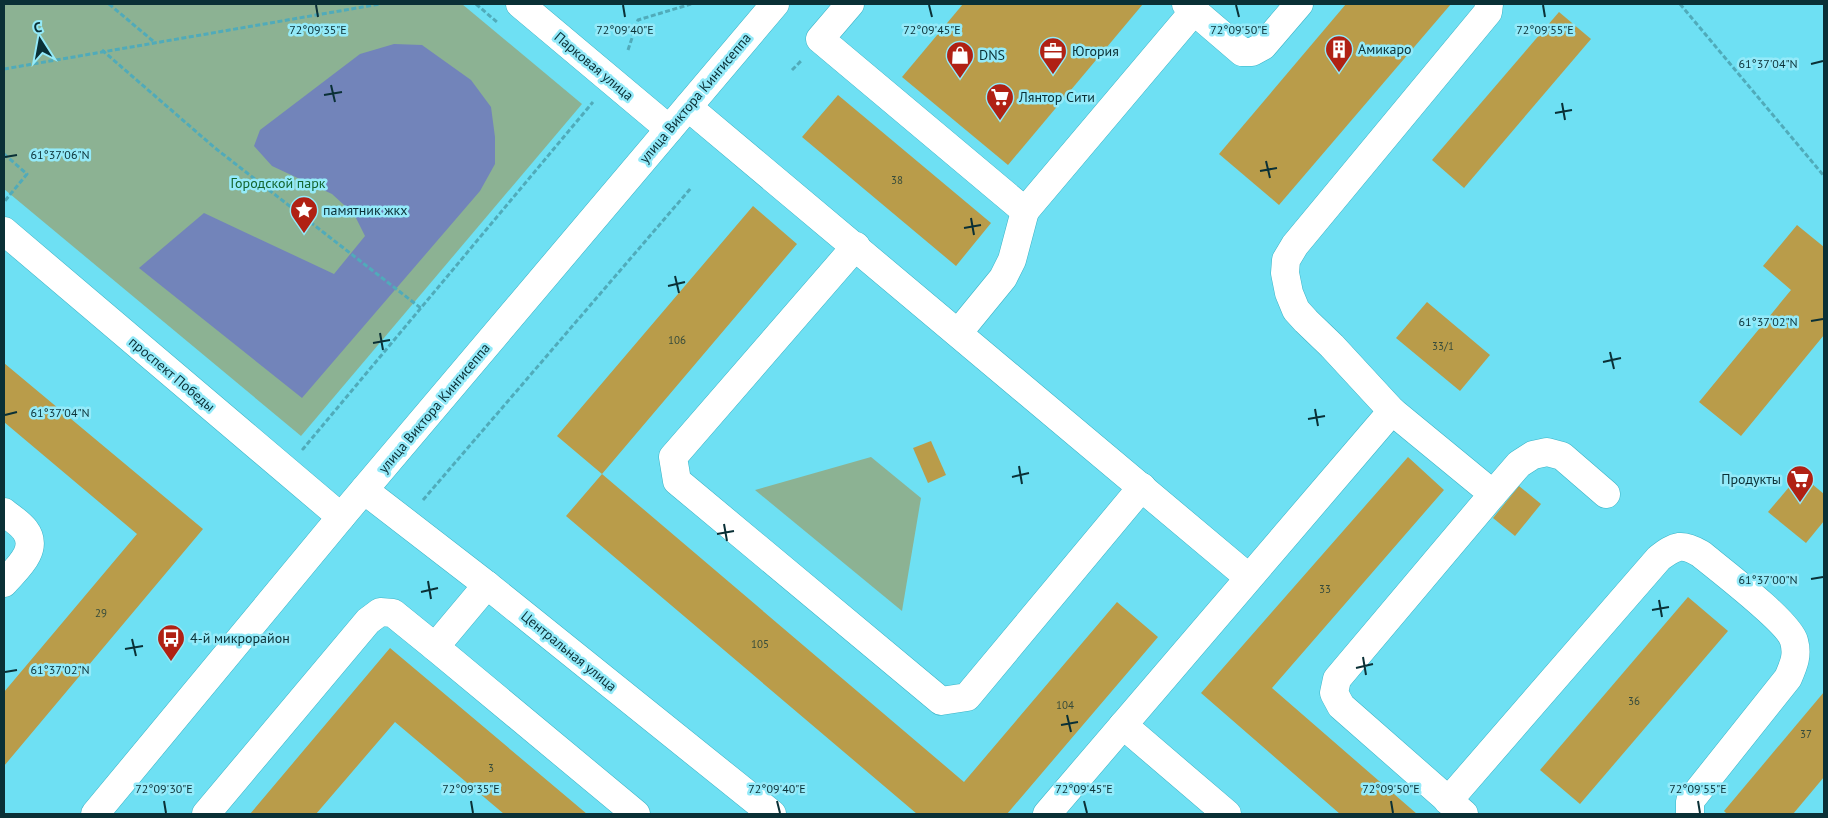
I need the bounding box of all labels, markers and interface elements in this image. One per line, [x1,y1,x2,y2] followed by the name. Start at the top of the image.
[15,15,65,65] north arrow
[32,18,43,37] text: С
[289,22,347,37] text: 72°09'35"E
[596,22,654,37] text: 72°09'40"E
[903,22,961,37] text: 72°09'45"E
[1210,22,1268,37] text: 72°09'50"E
[1516,22,1574,37] text: 72°09'55"E
[551,28,637,104] street label: Парковая улица
[635,29,755,167] street label: улица Виктора Кингисеппа
[1324,34,1354,73] building icon: Амикаро
[1038,36,1068,75] office icon: Югория
[945,40,975,79] shop icon: DNS
[1358,40,1412,58] place label: Амикаро
[1072,42,1119,60] place label: Югория
[979,46,1005,64] place label: DNS
[1738,56,1798,71] text: 61°37'04"N
[985,82,1015,121] supermarket icon: Лянтор Сити
[1018,88,1095,106] place label: Лянтор Сити
[30,147,90,162] text: 61°37'06"N
[891,173,903,187] house number: 38
[230,174,326,192] park label: Городской парк
[289,195,319,234] place icon: памятник жкх
[323,201,407,219] place label: памятник жкх
[1738,314,1798,329] text: 61°37'02"N
[125,333,219,415] street label: проспект Победы
[668,333,686,347] house number: 106
[374,339,494,477] street label: улица Виктора Кингисеппа
[1432,339,1454,353] house number: 33/1
[30,405,90,420] text: 61°37'04"N
[1785,464,1815,503] supermarket icon: Продукты
[1721,470,1781,488] place label: Продукты
[1738,572,1798,587] text: 61°37'00"N
[1319,582,1331,596] house number: 33
[95,606,107,620] house number: 29
[517,607,621,695] street label: Центральная улица
[156,623,186,662] bus stop icon: 4-й микрорайон
[190,629,290,647] place label: 4-й микрорайон
[751,637,769,651] house number: 105
[30,662,90,677] text: 61°37'02"N
[1628,694,1640,708] house number: 36
[1056,698,1074,712] house number: 104
[1800,727,1812,741] house number: 37
[488,761,494,775] house number: 3
[135,781,193,796] text: 72°09'30"E
[442,781,500,796] text: 72°09'35"E
[748,781,806,796] text: 72°09'40"E
[1055,781,1113,796] text: 72°09'45"E
[1362,781,1420,796] text: 72°09'50"E
[1669,781,1727,796] text: 72°09'55"E

